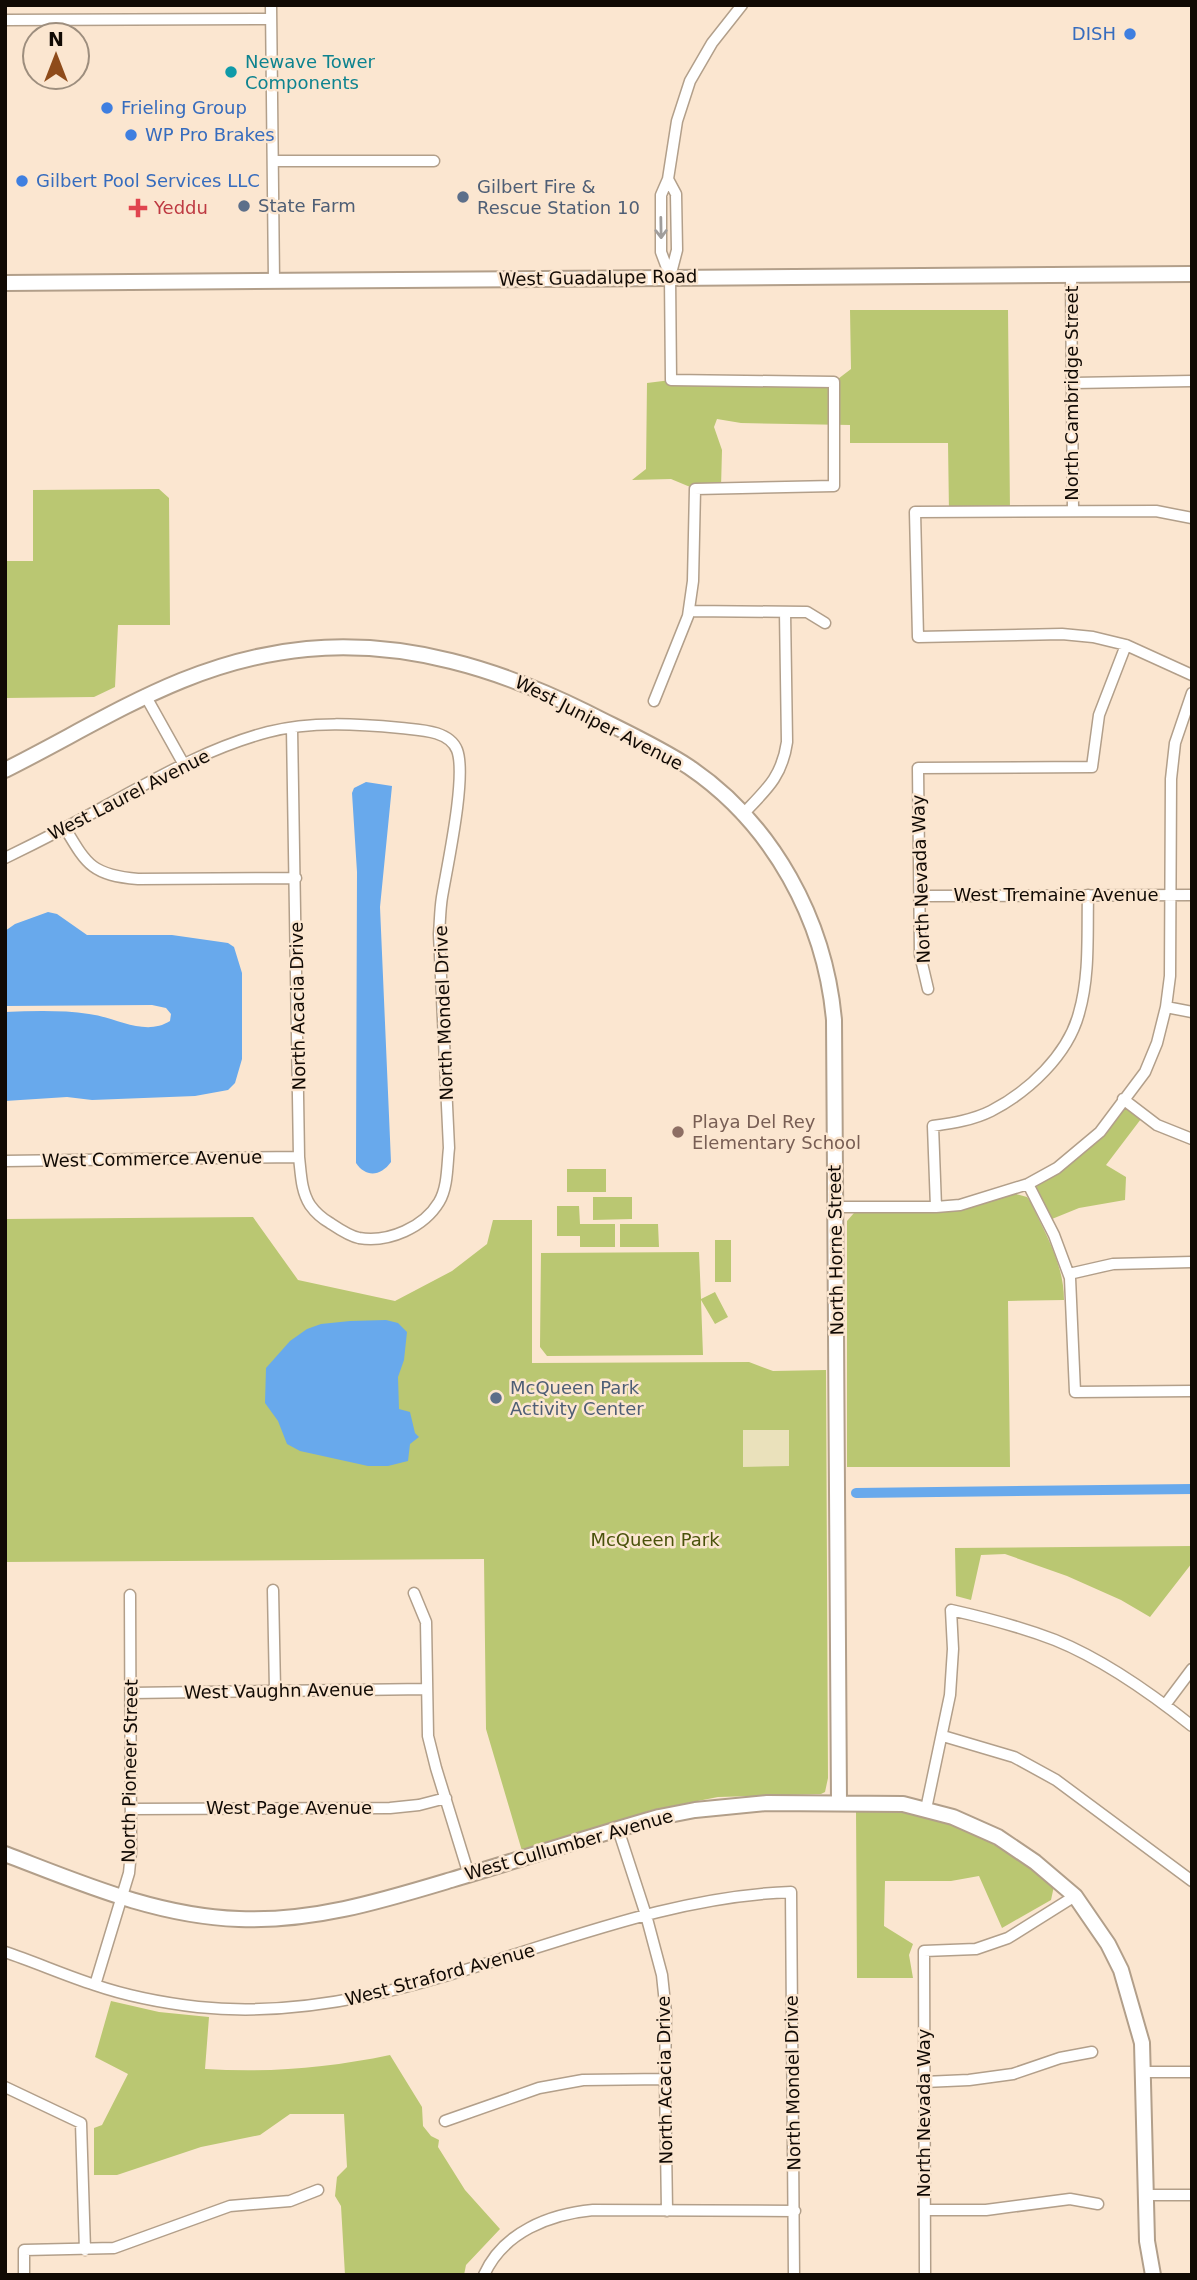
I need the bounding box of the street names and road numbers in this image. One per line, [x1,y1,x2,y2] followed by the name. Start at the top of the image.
[499,265,697,290] street label: West Guadalupe Road
[1061,285,1082,501] street label: North Cambridge Street
[512,671,687,774] street label: West Juniper Avenue
[45,745,213,844] street label: West Laurel Avenue
[907,794,934,964] street label: North Nevada Way
[953,884,1159,905] street label: West Tremaine Avenue
[286,922,309,1090] street label: North Acacia Drive
[430,925,457,1101] street label: North Mondel Drive
[42,1146,262,1171] street label: West Commerce Avenue
[824,1165,847,1335] street label: North Horne Street
[184,1678,374,1703] street label: West Vaughn Avenue
[117,1679,142,1863] street label: North Pioneer Street
[206,1797,372,1818] street label: West Page Avenue
[462,1805,675,1884] street label: West Cullumber Avenue
[343,1939,537,2010] street label: West Straford Avenue
[780,1995,805,2171] street label: North Mondel Drive
[653,1996,676,2164] street label: North Acacia Drive
[913,2028,934,2197] street label: North Nevada Way

